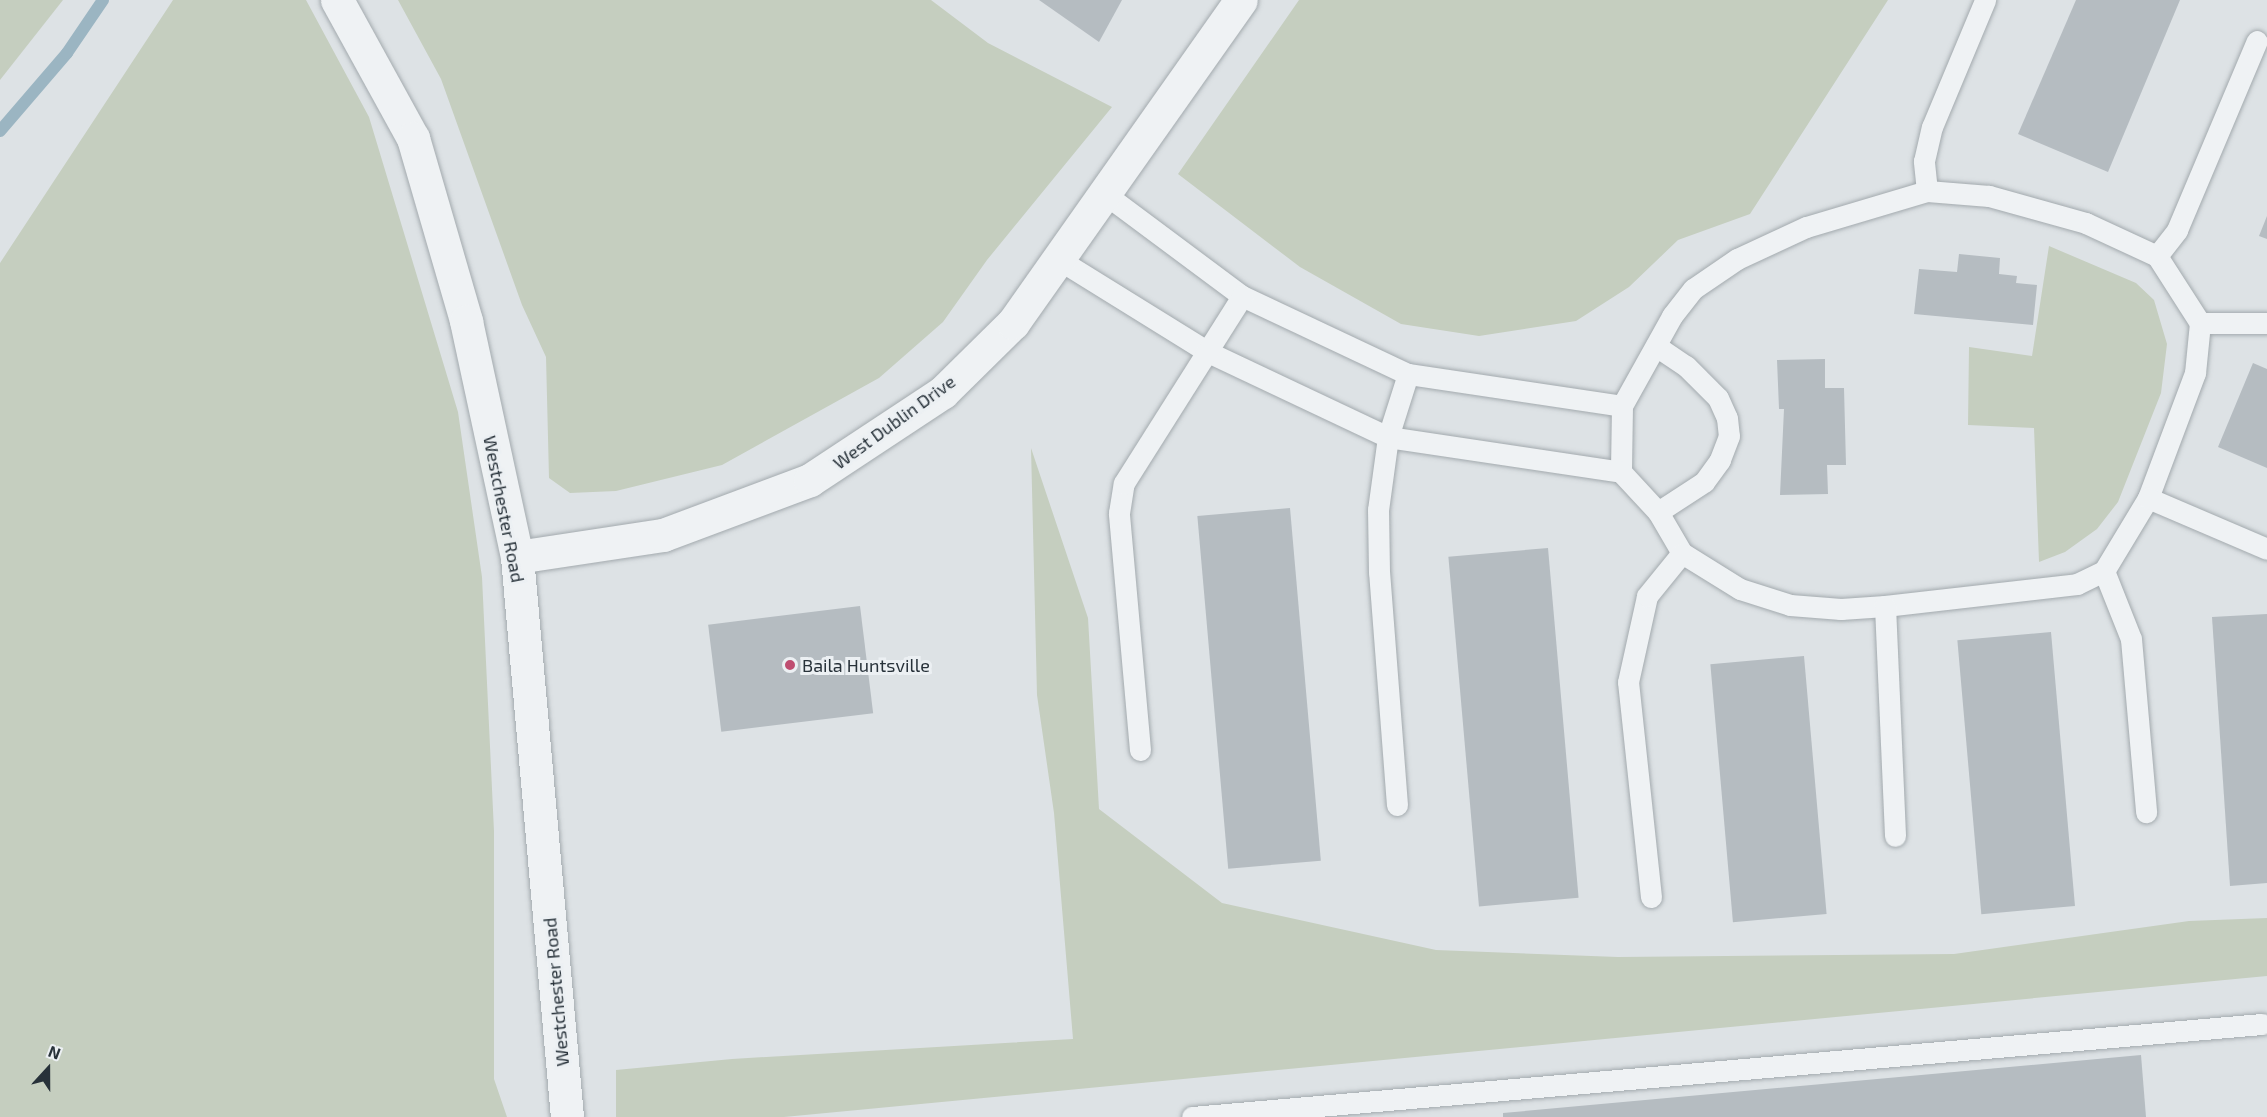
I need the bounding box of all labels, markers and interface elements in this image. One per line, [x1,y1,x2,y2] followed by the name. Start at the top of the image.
[829,370,959,474] street label: West Dublin Drive
[479,433,529,585] street label: Westchester Road
[802,654,930,676] place label: Baila Huntsville
[783,658,797,672] marker: Baila Huntsville
[539,916,573,1068] street label: Westchester Road
[18,1039,78,1099] north arrow
[46,1041,63,1063] text: N

